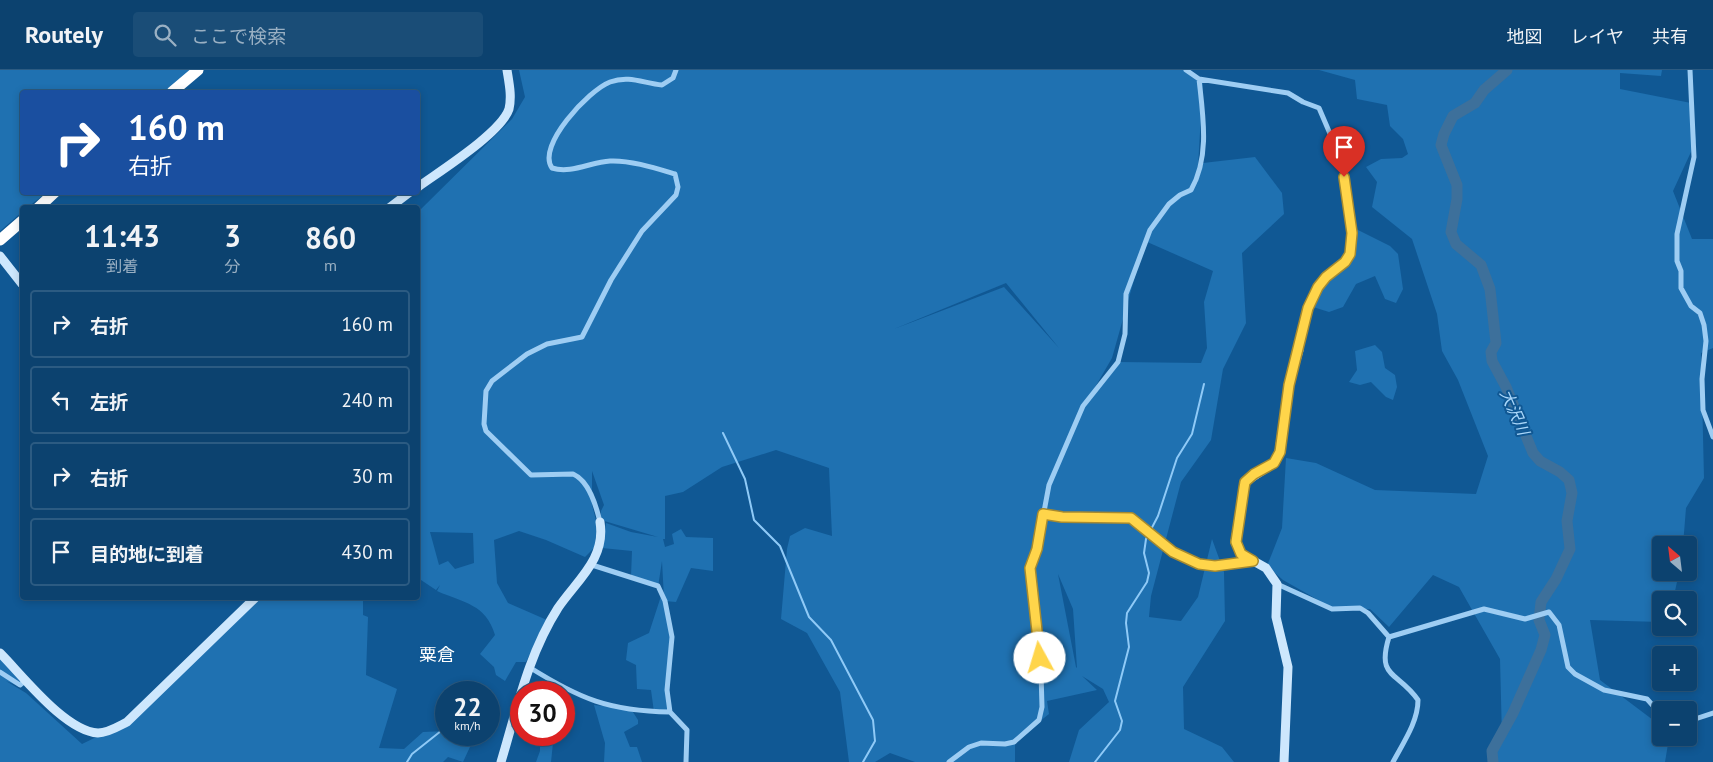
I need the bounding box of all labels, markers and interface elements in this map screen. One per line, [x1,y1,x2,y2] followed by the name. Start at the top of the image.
[133,12,483,57] search box
[25,19,103,50] text: Routely
[151,21,179,49] icon: search
[191,24,286,48] text: ここで検索
[1507,25,1543,48] text: 地図
[1571,25,1624,48] text: レイヤ
[1652,25,1688,48] text: 共有
[128,104,225,150] text: 160 m
[45,110,110,175] icon: right
[1323,126,1365,177] pin
[1330,133,1358,161] icon: arrive
[128,152,172,180] text: 右折
[84,216,160,255] text: 11:43
[224,216,241,255] text: 3
[305,218,356,257] text: 860
[324,255,337,275] text: m
[106,256,138,276] text: 到着
[225,256,241,276] text: 分
[47,310,75,338] icon: right
[341,312,393,336] text: 160 m
[90,314,128,338] text: 右折
[47,386,75,414] icon: left
[1496,386,1535,440] water label: 大沢川
[341,388,393,412] text: 240 m
[90,390,128,414] text: 左折
[47,462,75,490] icon: right
[352,464,393,488] text: 30 m
[90,466,128,490] text: 右折
[1652,536,1698,581] north arrow
[1652,536,1697,746] map controls
[47,538,75,566] icon: arrive
[341,540,393,564] text: 430 m
[90,542,204,566] text: 目的地に到着
[1652,591,1697,636] button: search
[1013,631,1065,683] position arrow
[419,643,455,666] district label: 粟倉
[1652,646,1697,691] button: +
[510,681,575,746] speed limit sign: 30
[453,691,482,723] text: 22
[1652,701,1697,746] button: −
[454,718,481,733] text: km/h

